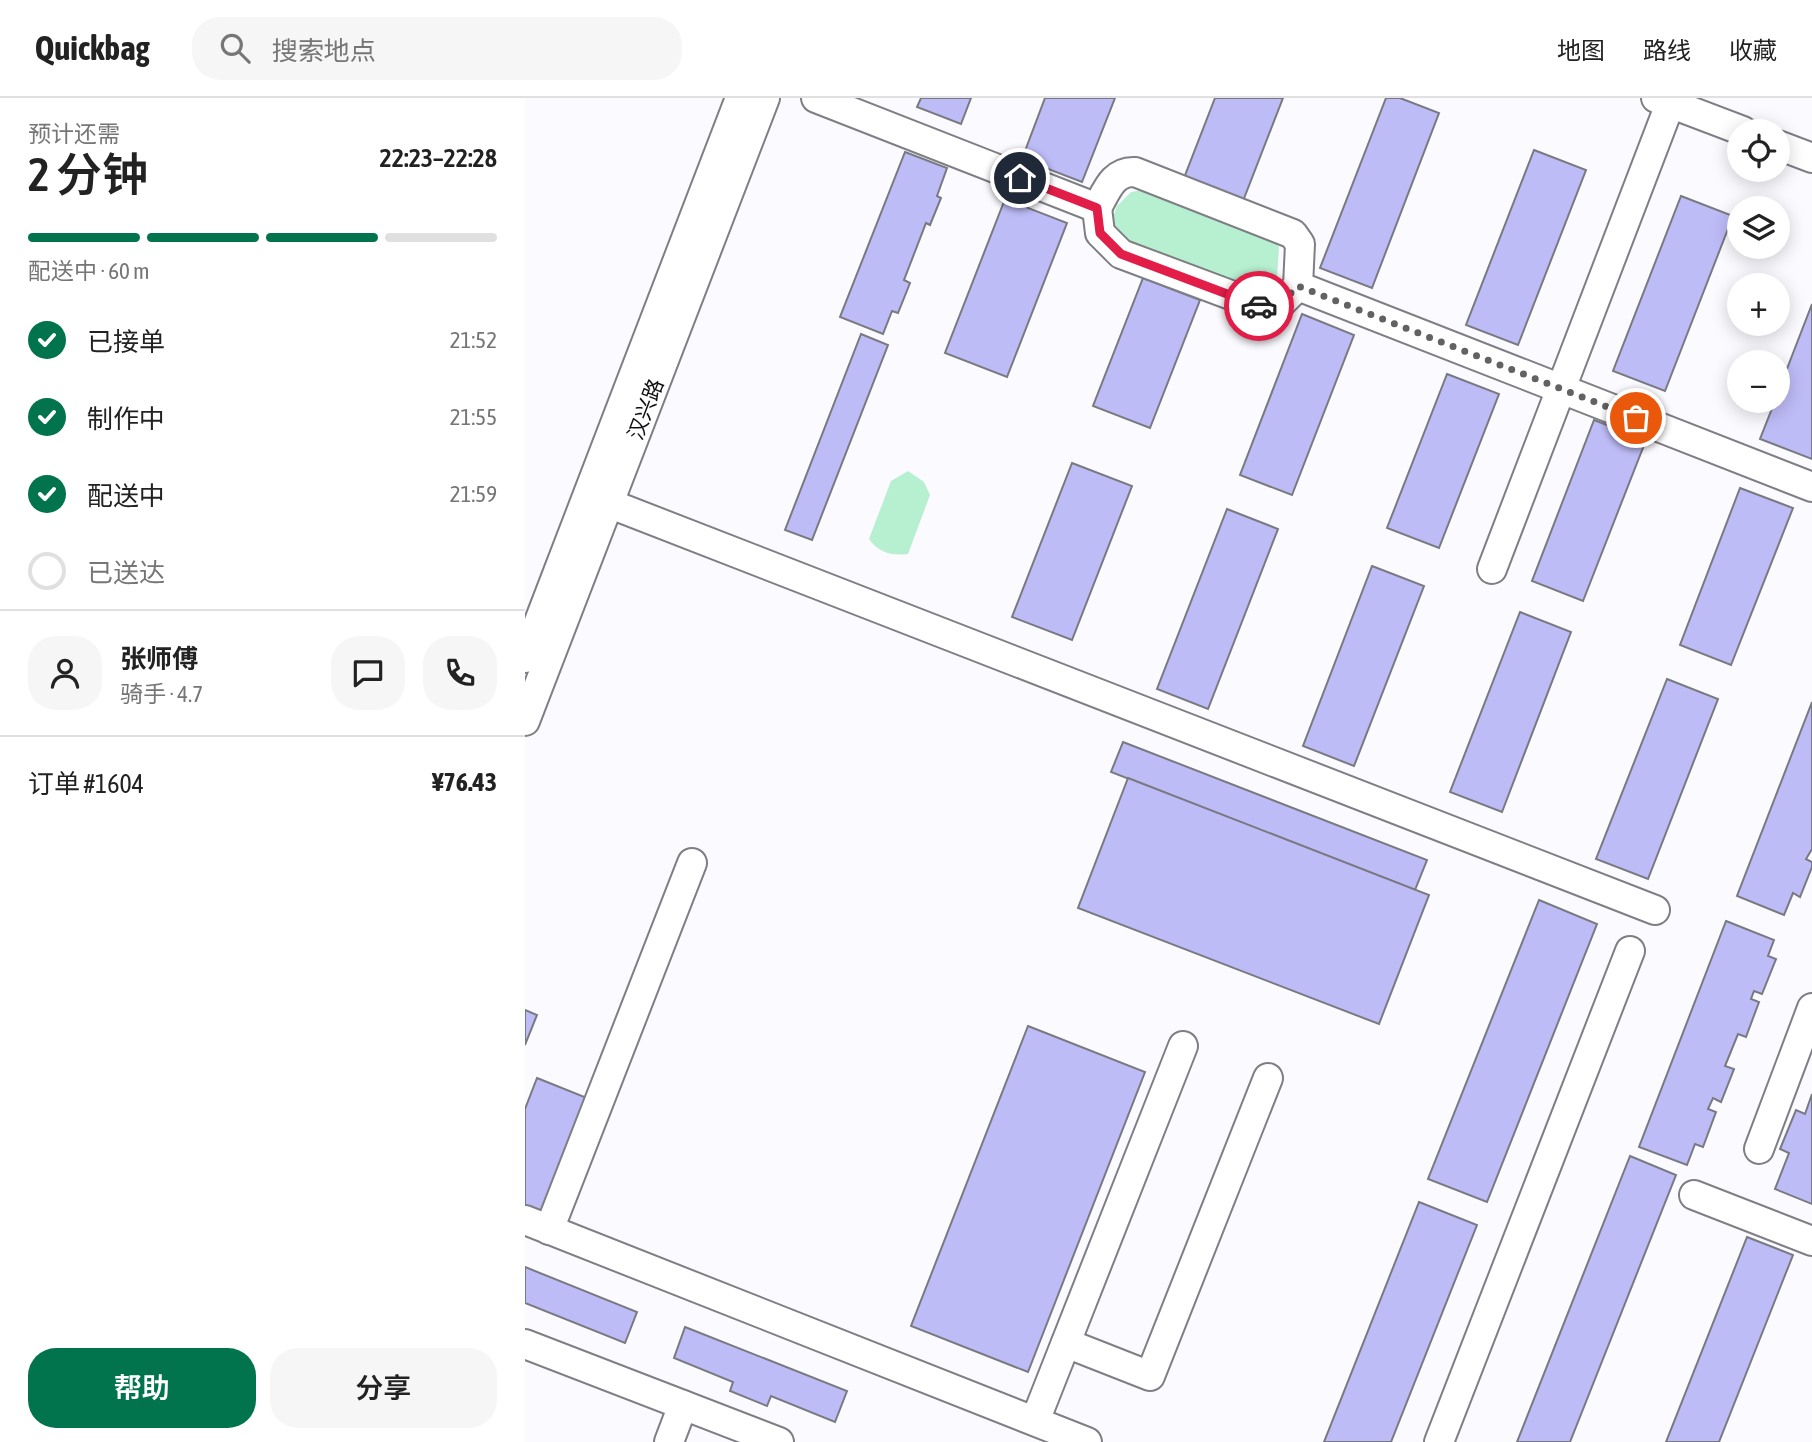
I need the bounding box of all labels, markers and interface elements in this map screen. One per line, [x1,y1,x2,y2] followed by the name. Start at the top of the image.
[192,17,682,80] search box
[35,29,150,67] text: Quickbag
[216,29,254,67] icon: search
[272,36,376,66] text: 搜索地点
[1557,37,1605,64] text: 地图
[1643,37,1691,64] text: 路线
[1729,37,1777,64] text: 收藏
[1727,119,1790,413] map controls
[1727,119,1790,182] button: locate
[28,121,120,147] text: 预计还需
[380,143,497,173] text: 22:23–22:28
[28,148,148,201] text: 2 分钟
[990,148,1050,208] pin
[1001,159,1039,197] icon: home
[1727,196,1790,259] button: layers
[28,258,150,284] text: 配送中 · 60 m
[1224,271,1294,341] courier
[1727,273,1790,336] button: +
[1240,287,1278,325] icon: car
[28,321,66,359] icon: check
[87,327,165,357] text: 已接单
[450,327,497,353] text: 21:52
[1727,350,1790,413] button: −
[623,375,667,443] street label: 汉兴路
[1606,388,1666,448] pin
[28,398,66,436] icon: check
[1617,399,1655,437] icon: bag
[87,404,165,434] text: 制作中
[450,404,497,430] text: 21:55
[28,475,66,513] icon: check
[87,481,165,511] text: 配送中
[450,481,497,507] text: 21:59
[87,558,165,588] text: 已送达
[28,636,102,710] button: person
[331,636,405,710] button: chat
[423,636,497,710] button: phone
[120,644,198,674] text: 张师傅
[120,681,203,707] text: 骑手 · 4.7
[432,767,497,797] text: ¥76.43
[28,769,144,799] text: 订单 #1604
[28,1348,256,1428] button: 帮助
[270,1348,497,1428] button: 分享

